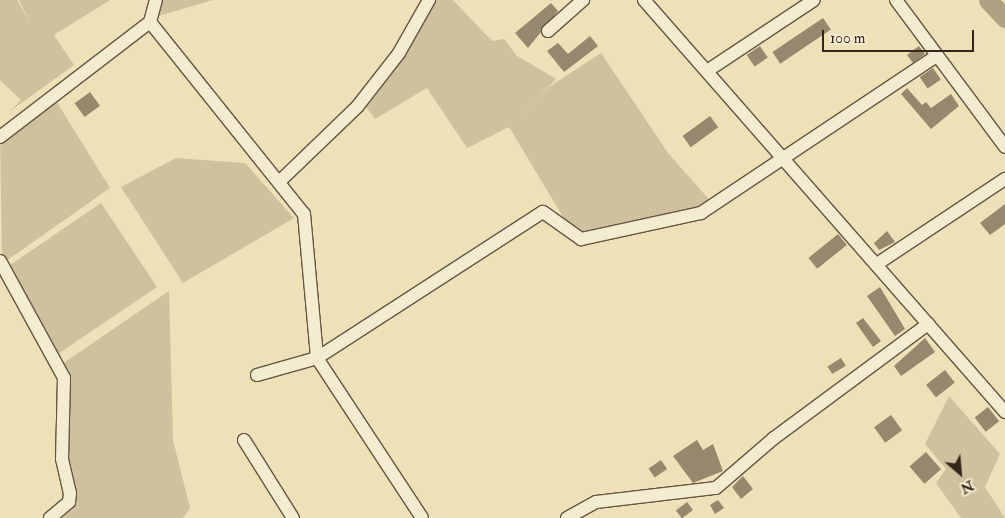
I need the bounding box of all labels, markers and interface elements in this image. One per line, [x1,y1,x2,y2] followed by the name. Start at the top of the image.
[825,20,978,52] scale bar
[830,29,865,48] text: 100 m
[935,448,985,498] north arrow
[958,476,976,497] text: N

